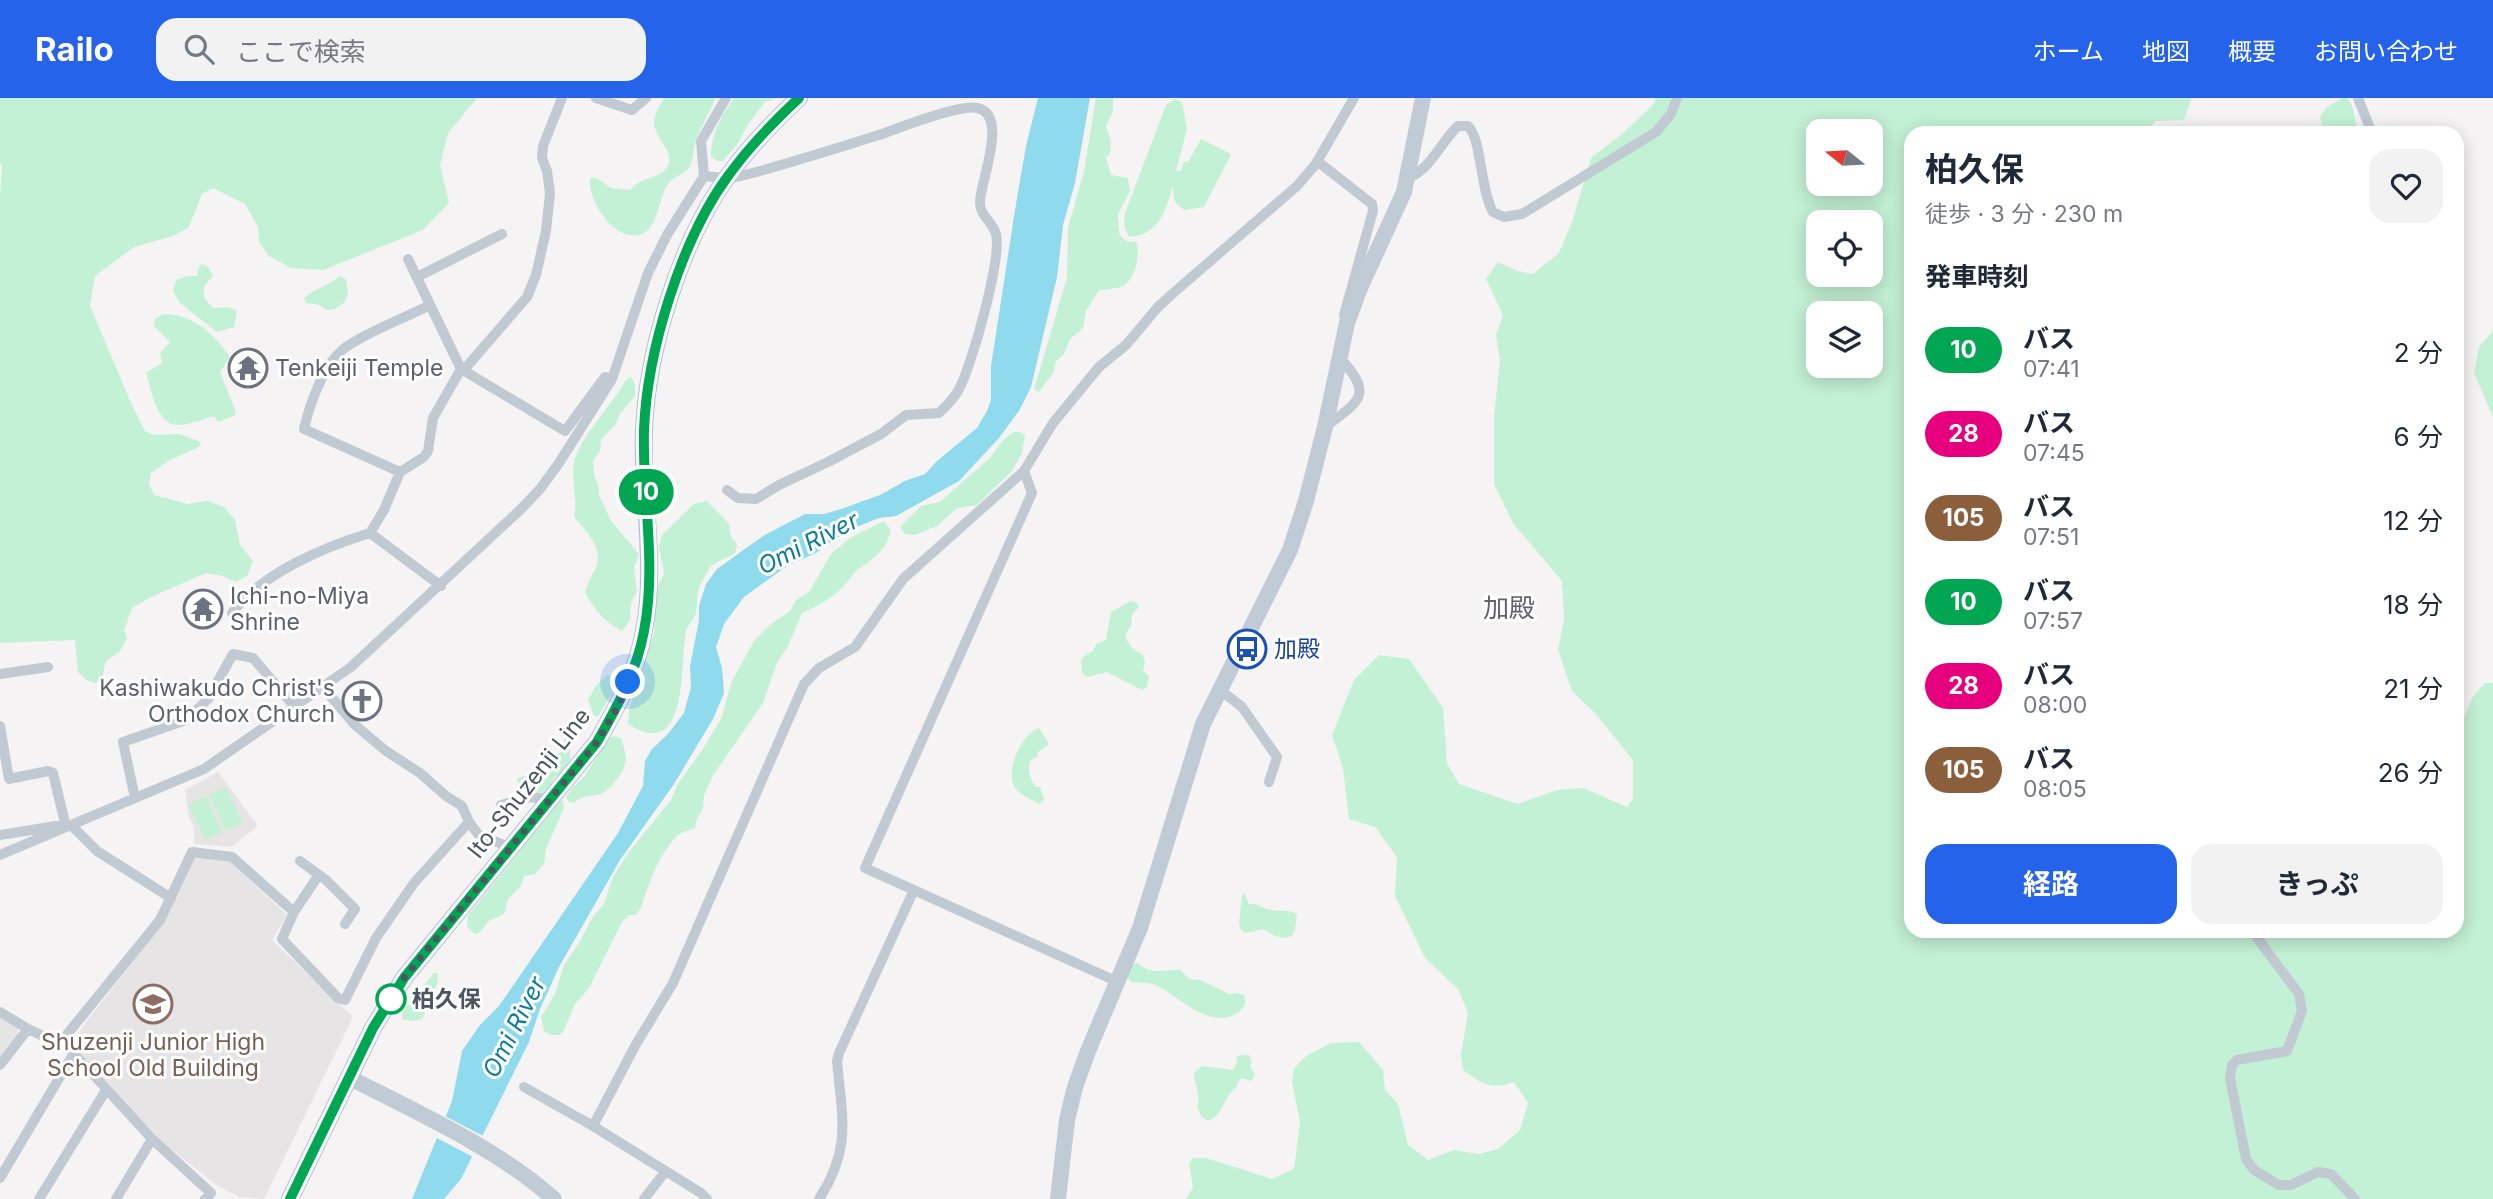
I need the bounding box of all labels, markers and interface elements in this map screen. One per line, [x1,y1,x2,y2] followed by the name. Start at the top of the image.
[156,18,646,81] search box
[35,29,114,69] text: Railo
[180,30,218,68] icon: search
[236,36,366,67] text: ここで検索
[2033,37,2104,66] text: ホーム
[2142,37,2190,66] text: 地図
[2228,37,2276,66] text: 概要
[2314,37,2458,66] text: お問い合わせ
[1806,119,1883,196] north arrow
[1806,119,1883,378] map controls
[1925,149,2024,189] text: 柏久保
[2369,149,2443,223] button: heart
[1925,200,2123,228] text: 徒歩 · 3 分 · 230 m
[1806,210,1883,287] button: locate
[1925,261,2029,292] text: 発車時刻
[1806,301,1883,378] button: layers
[2023,323,2075,354] text: バス
[1950,335,1977,364] text: 10
[2394,337,2443,368] text: 2 分
[227,347,269,389] temple icon: Tenkeiji Temple
[275,354,443,382] place label: Tenkeiji Temple
[2023,355,2080,383] text: 07:41
[2023,407,2075,438] text: バス
[1948,419,1979,448] text: 28
[2394,421,2443,452] text: 6 分
[2023,439,2085,467] text: 07:45
[614,469,678,515] line badge: 10
[633,477,659,506] text: 10
[2023,491,2075,522] text: バス
[1943,503,1984,532] text: 105
[753,505,864,581] water label: Omi River
[2383,505,2443,536] text: 12 分
[2023,523,2079,551] text: 07:51
[2023,575,2075,606] text: バス
[230,582,369,636] place label: Ichi-no-Miya Shrine
[1950,587,1977,616] text: 10
[182,588,224,630] temple icon: Ichi-no-Miya Shrine
[2383,589,2443,620] text: 18 分
[1483,592,1535,623] district label: 加殿
[2023,607,2083,635] text: 07:57
[1226,628,1268,670] bus stop icon: 加殿
[1274,635,1320,663] place label: 加殿
[2023,659,2075,690] text: バス
[610,664,645,699] your location
[1948,671,1979,700] text: 28
[2383,673,2443,704] text: 21 分
[99,674,335,728] place label: Kashiwakudo Christ's Orthodox Church
[341,680,383,722] church icon: Kashiwakudo Christ's Orthodox Church
[2023,691,2087,719] text: 08:00
[462,702,596,864] street label: Ito-Shuzenji Line
[2023,743,2075,774] text: バス
[1943,755,1984,784] text: 105
[2378,757,2443,788] text: 26 分
[2023,775,2087,803] text: 08:05
[1925,844,2177,924] button: 経路
[2191,844,2443,924] button: きっぷ
[476,971,552,1082] water label: Omi River
[132,983,174,1025] school or university icon: Shuzenji Junior High School Old Building
[376,984,406,1014] marker: 柏久保
[412,985,481,1013] place label: 柏久保
[41,1028,265,1082] place label: Shuzenji Junior High School Old Building

